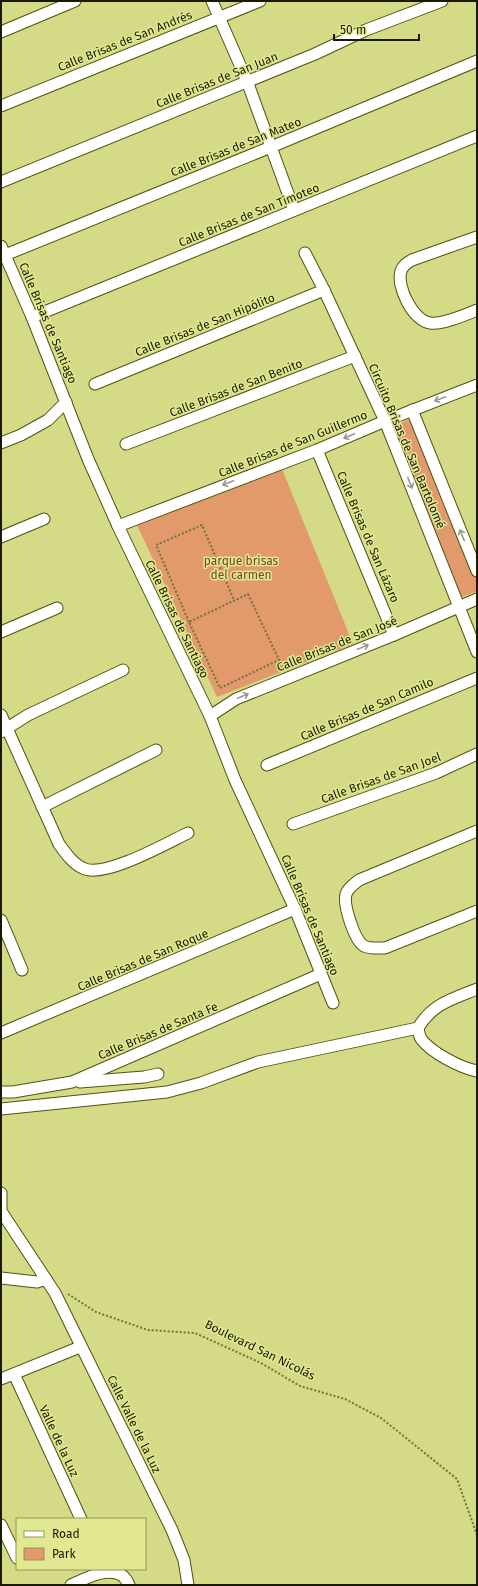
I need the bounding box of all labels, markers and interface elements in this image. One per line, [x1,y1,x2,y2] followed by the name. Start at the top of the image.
[56,8,194,74] street label: Calle Brisas de San Andrés
[334,16,419,42] scale bar
[340,23,366,37] text: 50 m
[154,49,280,111] street label: Calle Brisas de San Juan
[169,114,303,180] street label: Calle Brisas de San Mateo
[177,180,321,250] street label: Calle Brisas de San Timoteo
[16,260,80,386] street label: Calle Brisas de Santiago
[133,290,277,360] street label: Calle Brisas de San Hipólito
[168,356,304,420] street label: Calle Brisas de San Benito
[366,361,448,531] street label: Circuito Brisas de San Bartolomé
[435,396,447,404] one-way arrow
[217,408,369,480] street label: Calle Brisas de San Guillermo
[344,433,356,440] one-way arrow
[334,469,402,605] street label: Calle Brisas de San Lázaro
[406,476,414,488] one-way arrow
[223,480,235,488] one-way arrow
[458,530,466,542] one-way arrow
[204,554,279,582] park label: parque brisas del carmen
[142,558,212,680] street label: Calle Brisas de Santiago
[275,613,399,675] street label: Calle Brisas de San José
[357,643,369,651] one-way arrow
[298,675,436,743] street label: Calle Brisas de San Camilo
[236,692,248,700] one-way arrow
[319,750,443,806] street label: Calle Brisas de San Joel
[278,852,342,978] street label: Calle Brisas de Santiago
[76,926,210,994] street label: Calle Brisas de San Roque
[96,999,220,1063] street label: Calle Brisas de Santa Fe
[203,1317,318,1383] street label: Boulevard San Nicolás
[104,1373,164,1475] street label: Calle Valle de la Luz
[36,1403,82,1479] street label: Valle de la Luz
[16,1518,146,1570] legend
[52,1527,80,1541] text: Road
[52,1547,76,1561] text: Park

